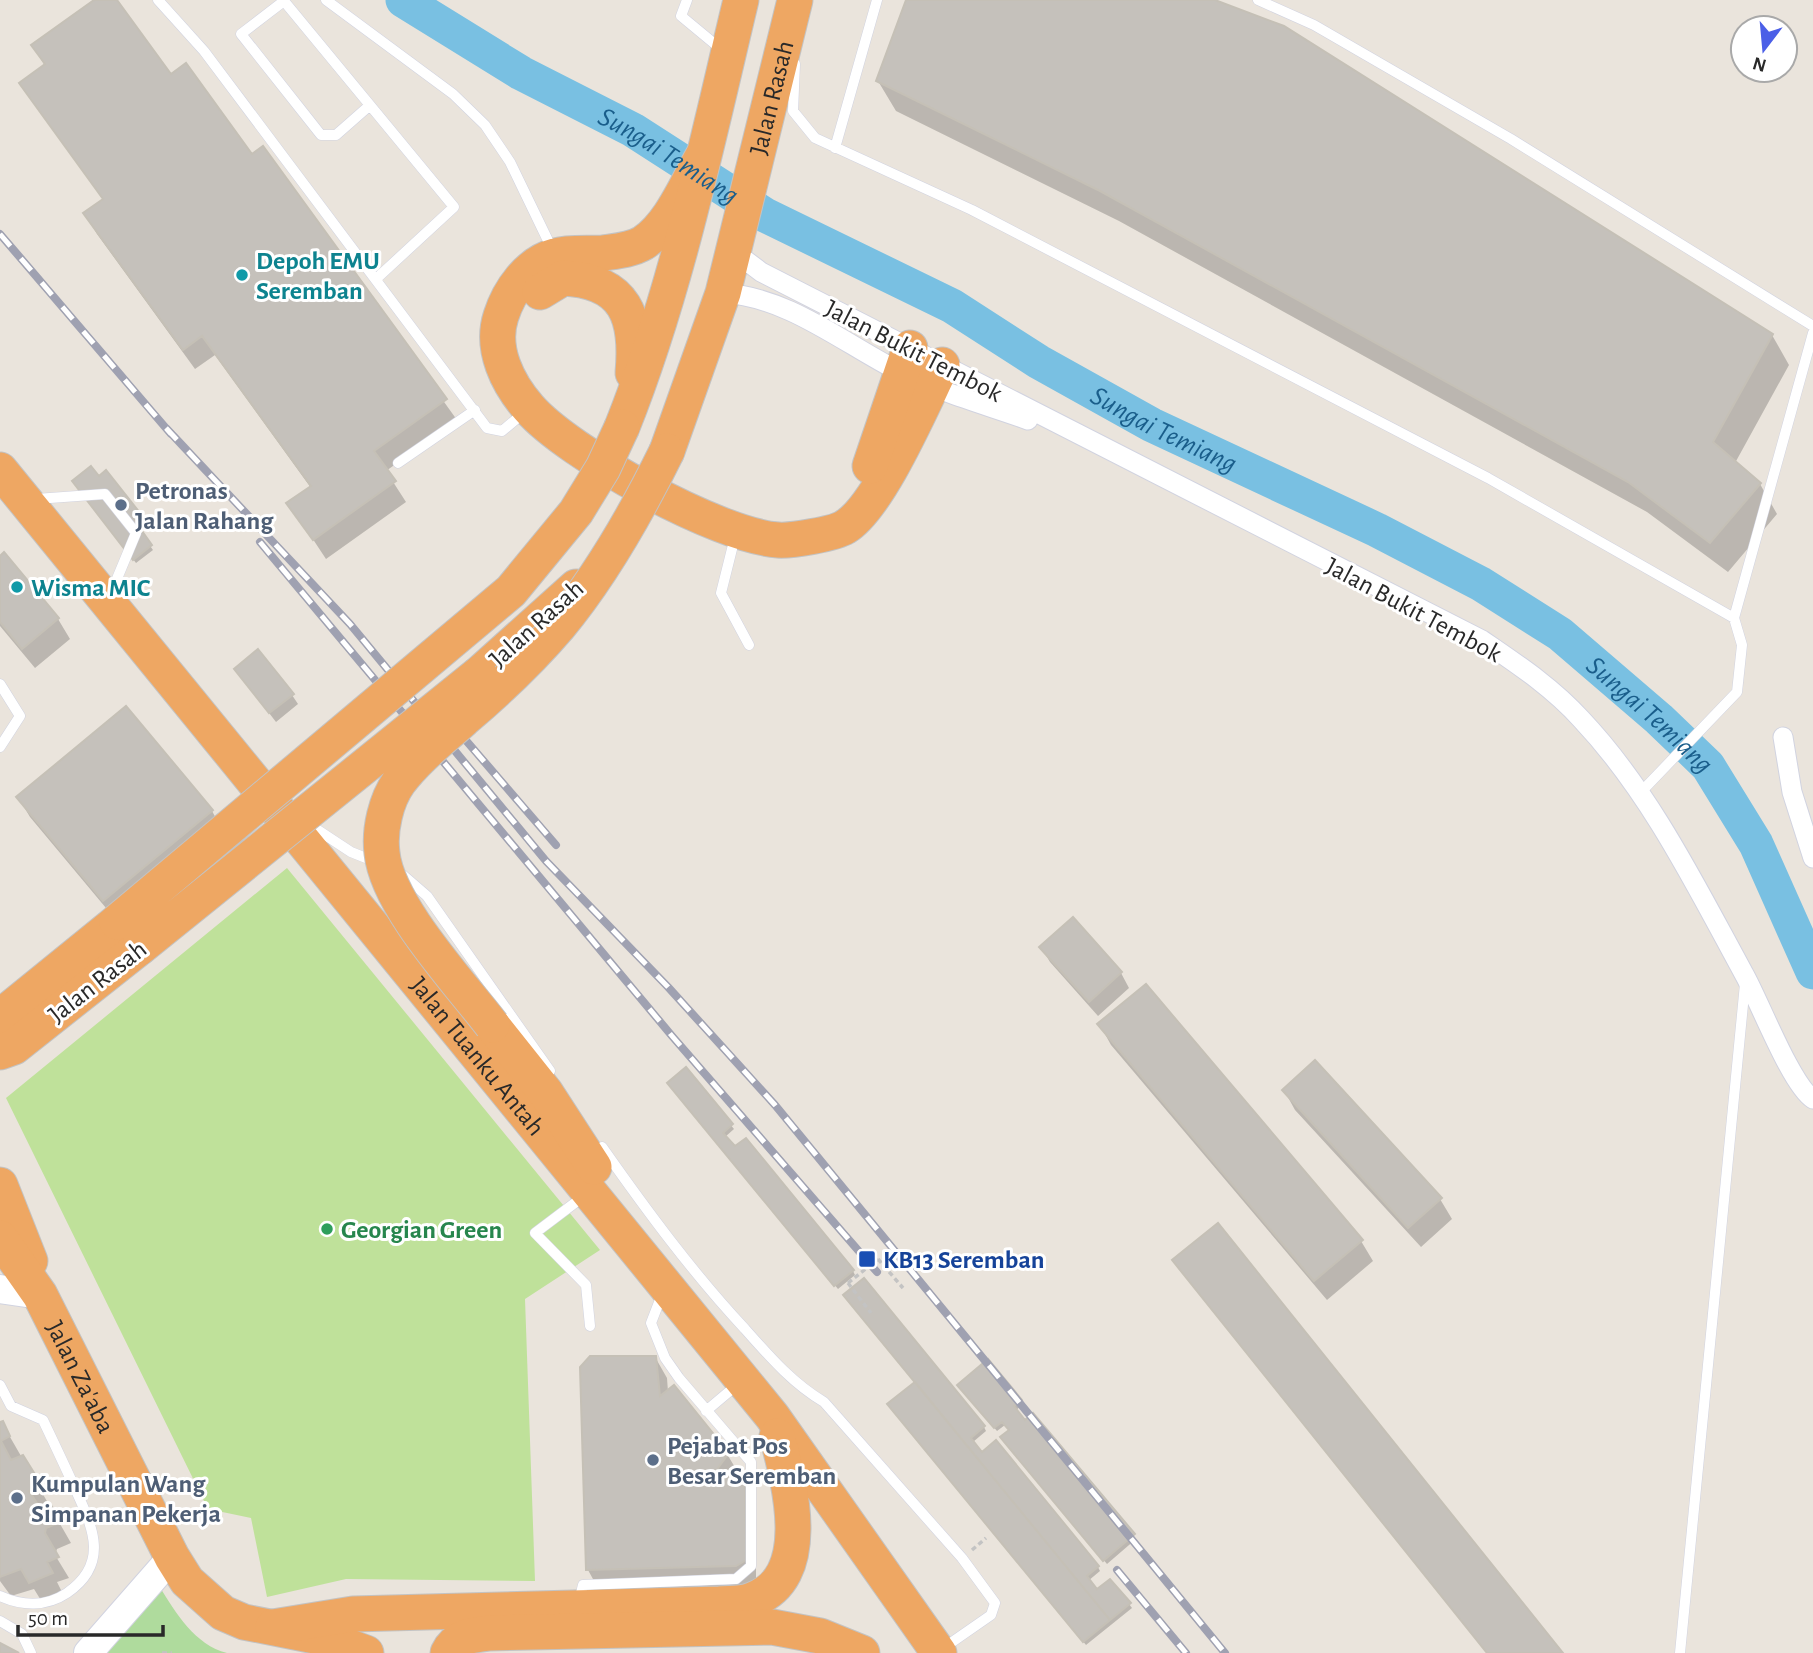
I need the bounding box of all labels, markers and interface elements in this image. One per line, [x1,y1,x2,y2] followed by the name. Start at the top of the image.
[1729,14,1799,84] north arrow
[745,38,799,157] street label: Jalan Rasah
[1751,53,1769,75] text: N
[593,103,743,210] water label: Sungai Temiang
[256,248,380,304] place label: Depoh EMU Seremban
[234,267,250,283] marker: Depoh EMU Seremban
[821,295,1007,407] street label: Jalan Bukit Tembok
[1086,382,1241,479] water label: Sungai Temiang
[135,478,274,534] place label: Petronas Jalan Rahang
[113,497,129,513] marker: Petronas Jalan Rahang
[1321,553,1506,667] street label: Jalan Bukit Tembok
[31,575,151,601] place label: Wisma MIC
[485,575,589,672] street label: Jalan Rasah
[9,579,25,595] marker: Wisma MIC
[1581,652,1718,779] water label: Sungai Temiang
[44,936,152,1028] street label: Jalan Rasah
[405,972,549,1141] street label: Jalan Tuanku Antah
[341,1217,502,1243] place label: Georgian Green
[319,1221,335,1237] marker: Georgian Green
[883,1247,1045,1273] place label: KB13 Seremban
[857,1249,877,1269] marker: KB13 Seremban
[41,1317,119,1437] street label: Jalan Za'aba
[667,1433,836,1489] place label: Pejabat Pos Besar Seremban
[645,1452,661,1468] marker: Pejabat Pos Besar Seremban
[31,1471,221,1527] place label: Kumpulan Wang Simpanan Pekerja
[9,1490,25,1506] marker: Kumpulan Wang Simpanan Pekerja
[18,1594,163,1638] scale bar
[28,1608,68,1629] text: 50 m

